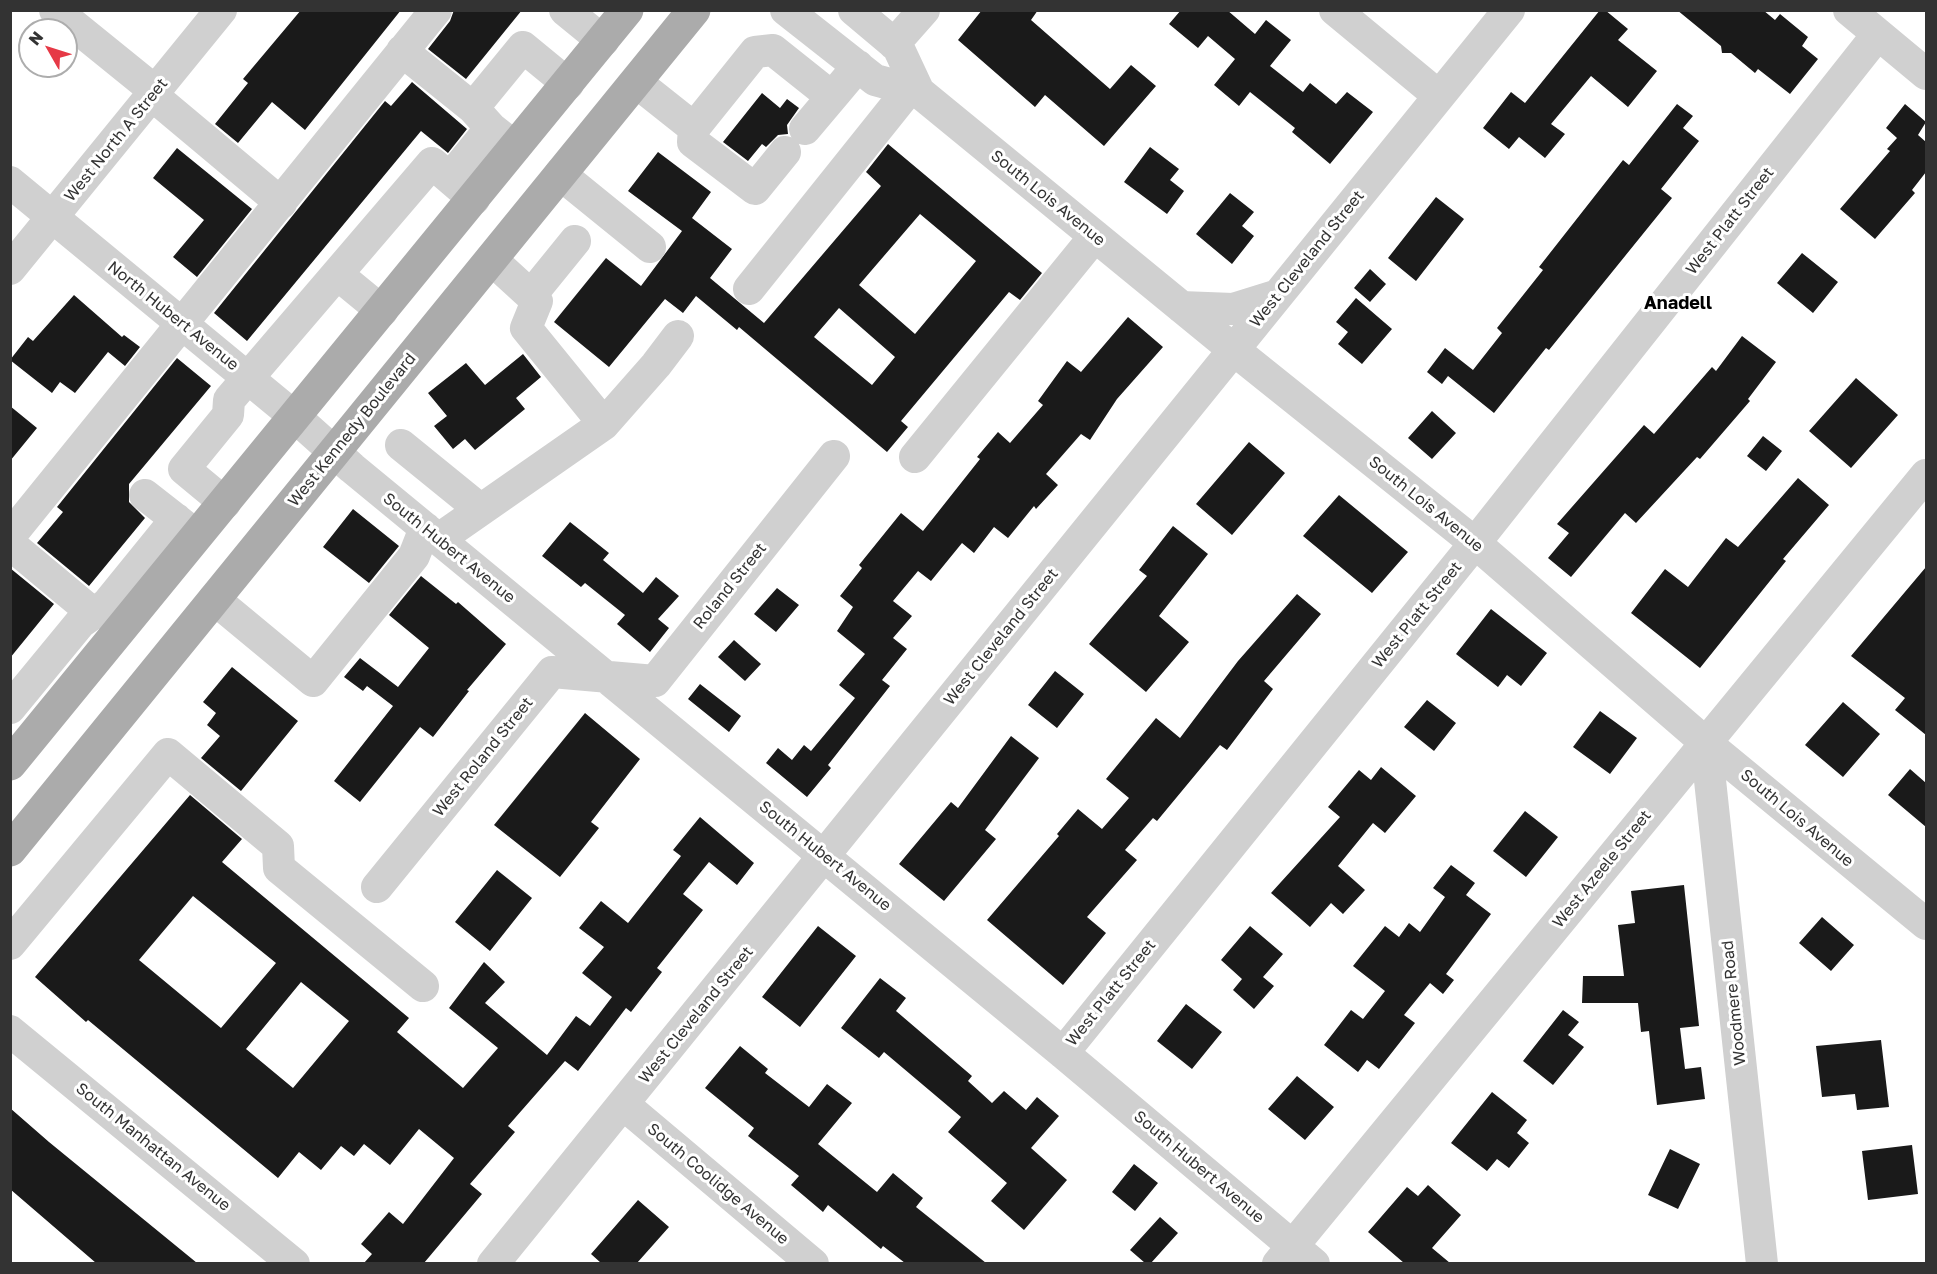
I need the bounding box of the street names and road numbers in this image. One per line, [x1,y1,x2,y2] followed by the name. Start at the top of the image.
[60,74,172,206] street label: West North A Street
[987,146,1109,250] street label: South Lois Avenue
[1682,163,1778,279] street label: West Platt Street
[1246,187,1368,331] street label: West Cleveland Street
[104,257,242,375] street label: North Hubert Avenue
[284,349,420,511] street label: West Kennedy Boulevard
[1365,452,1487,556] street label: South Lois Avenue
[379,489,519,607] street label: South Hubert Avenue
[689,539,771,633] street label: Roland Street
[1368,558,1466,672] street label: West Platt Street
[940,565,1062,709] street label: West Cleveland Street
[429,693,537,821] street label: West Roland Street
[1737,765,1857,871] street label: South Lois Avenue
[755,797,895,915] street label: South Hubert Avenue
[1549,806,1655,932] street label: West Azeele Street
[1062,936,1160,1050] street label: West Platt Street
[1718,939,1750,1067] street label: Woodmere Road
[635,943,757,1087] street label: West Cleveland Street
[72,1079,234,1215] street label: South Manhattan Avenue
[1130,1107,1268,1227] street label: South Hubert Avenue
[643,1119,793,1249] street label: South Coolidge Avenue

